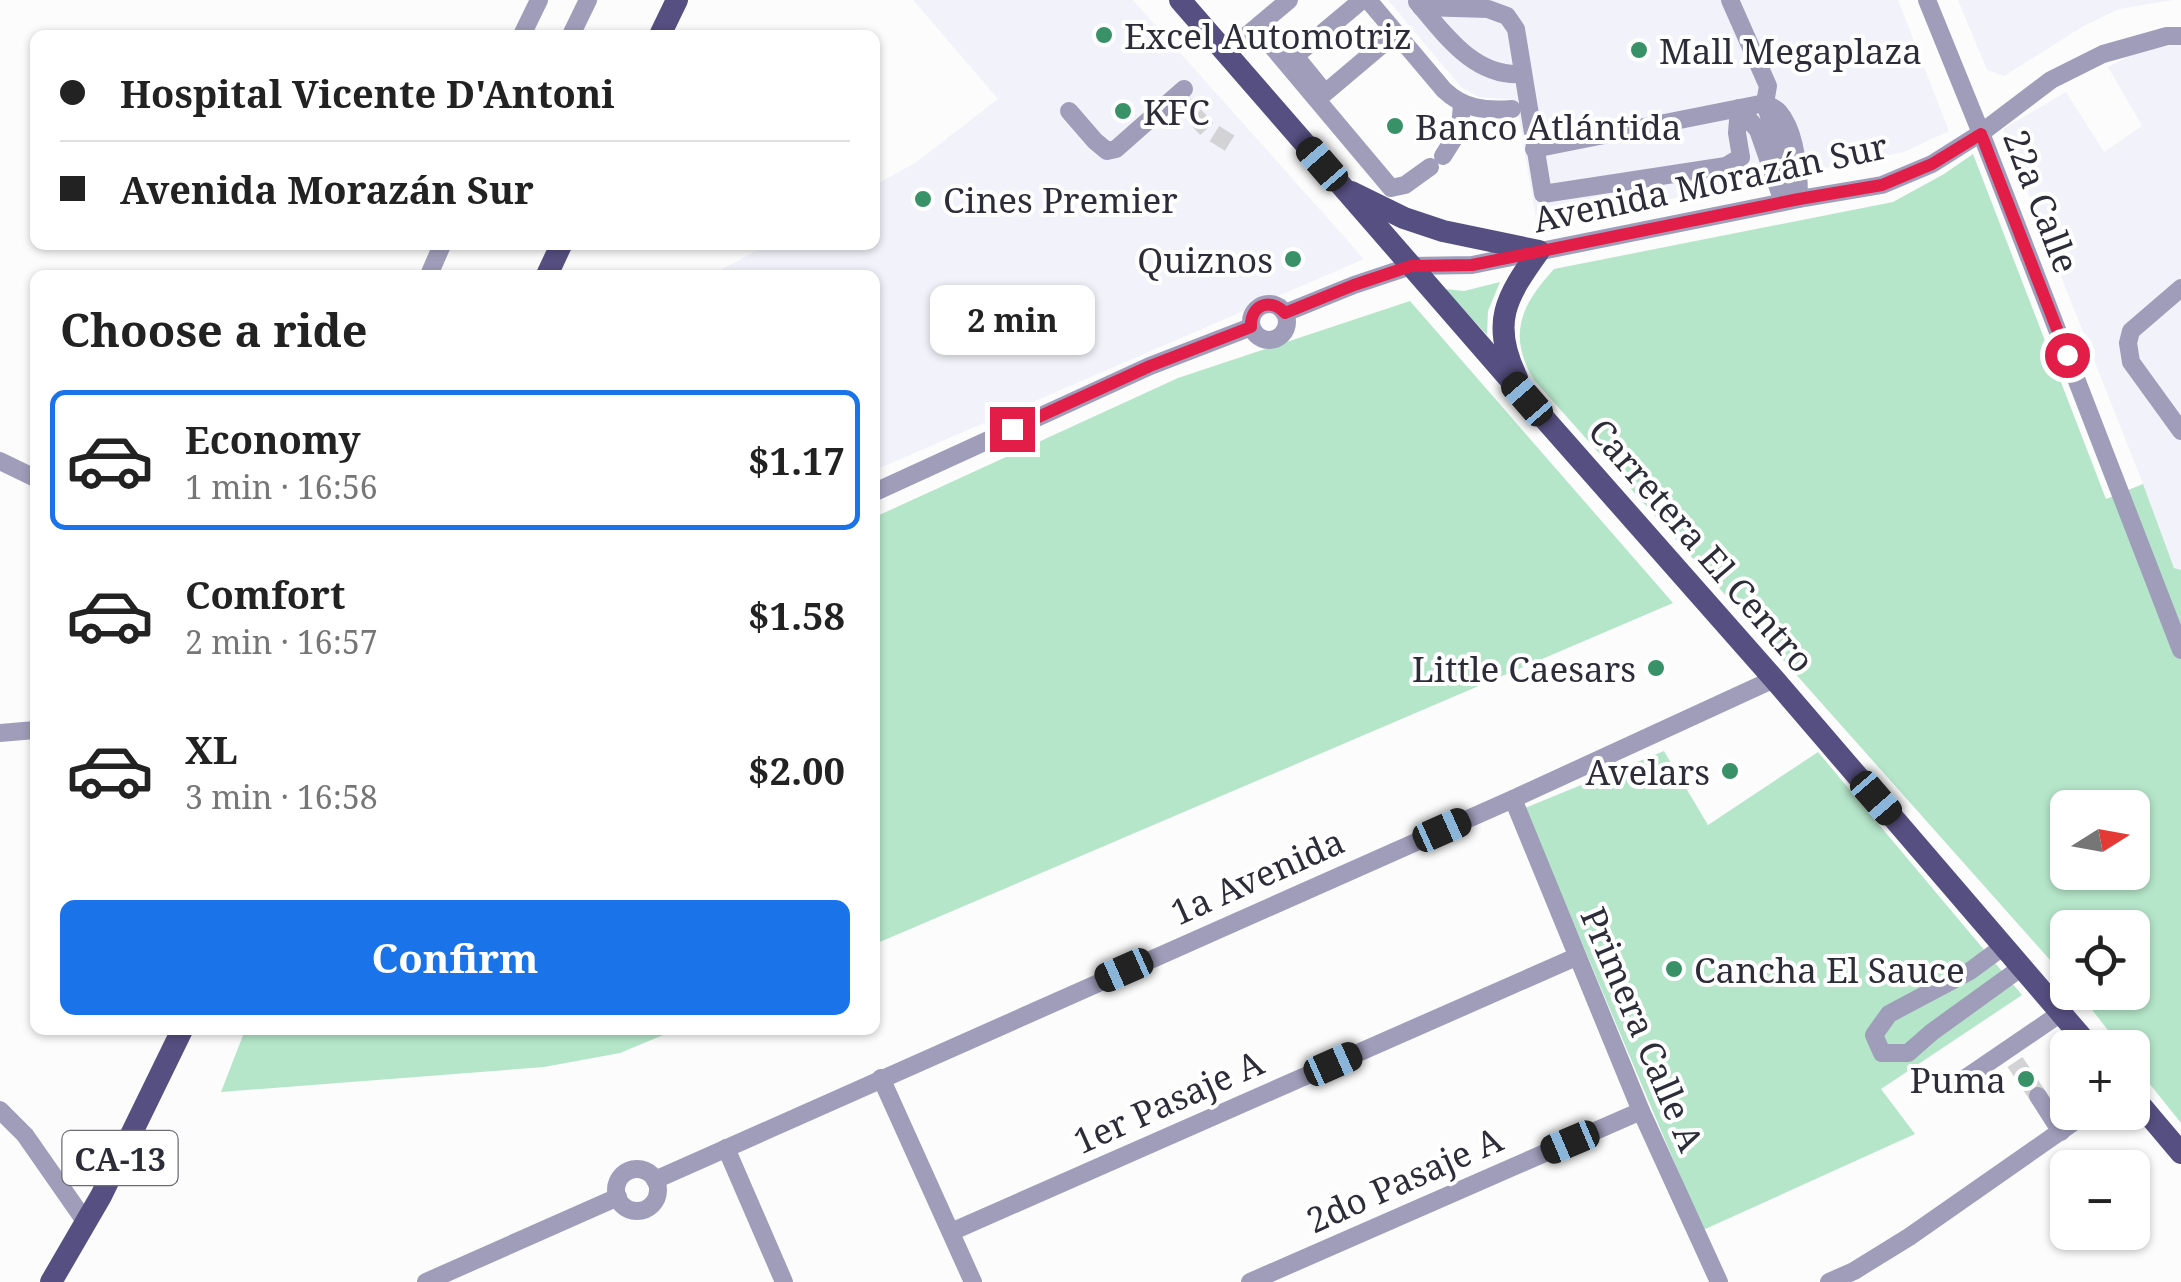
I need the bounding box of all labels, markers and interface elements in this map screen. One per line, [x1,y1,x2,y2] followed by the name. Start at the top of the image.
[1124,12,1412,59] place label: Excel Automotriz
[1093,24,1115,46] marker: Excel Automotriz
[1659,27,1922,74] place label: Mall Megaplaza
[1628,39,1650,61] marker: Mall Megaplaza
[120,67,615,119] text: Hospital Vicente D'Antoni
[1143,88,1210,135] place label: KFC
[1112,100,1134,122] marker: KFC
[1415,103,1682,150] place label: Banco Atlántida
[1384,115,1406,137] marker: Banco Atlántida
[1528,121,1892,243] street label: Avenida Morazán Sur
[1993,123,2091,279] street label: 22a Calle
[1291,132,1353,196] car
[120,163,534,215] text: Avenida Morazán Sur
[943,176,1178,223] place label: Cines Premier
[912,188,934,210] marker: Cines Premier
[1137,236,1273,283] place label: Quiznos
[1282,248,1304,270] marker: Quiznos
[930,284,1094,354] callout: 2 min
[967,298,1058,341] text: 2 min
[60,299,368,360] text: Choose a ride
[2045,333,2090,378] route start
[1496,367,1558,431] car
[990,407,1035,452] route end
[1579,408,1825,682] street label: Carretera El Centro
[185,413,361,465] text: Economy
[65,415,155,505] icon: car
[748,434,845,486] text: $1.17
[185,465,378,508] text: 1 min · 16:56
[185,568,345,620] text: Comfort
[65,570,155,660] icon: car
[748,589,845,641] text: $1.58
[185,620,378,663] text: 2 min · 16:57
[1412,645,1636,692] place label: Little Caesars
[1645,657,1667,679] marker: Little Caesars
[185,723,238,775] text: XL
[65,725,155,815] icon: car
[748,744,845,796] text: $2.00
[1586,748,1710,795] place label: Avelars
[1719,760,1741,782] marker: Avelars
[1845,766,1907,830] car
[185,775,378,818] text: 3 min · 16:58
[2050,790,2150,890] north arrow
[2050,790,2150,1250] map controls
[1408,804,1476,856] car
[1163,817,1351,935] street label: 1a Avenida
[60,900,850,1015] button: Confirm
[1570,900,1716,1158] street label: Primera Calle A
[2050,910,2150,1010] button: locate
[1090,944,1158,996] car
[1694,946,1965,993] place label: Cancha El Sauce
[1663,958,1685,980] marker: Cancha El Sauce
[2050,1030,2150,1130] button: +
[1066,1038,1271,1164] street label: 1er Pasaje A
[1299,1038,1367,1090] car
[1910,1056,2006,1103] place label: Puma
[2015,1068,2037,1090] marker: Puma
[1299,1115,1510,1243] street label: 2do Pasaje A
[1537,1116,1603,1168] car
[62,1131,178,1185] road number: CA-13
[2050,1150,2150,1250] button: −

